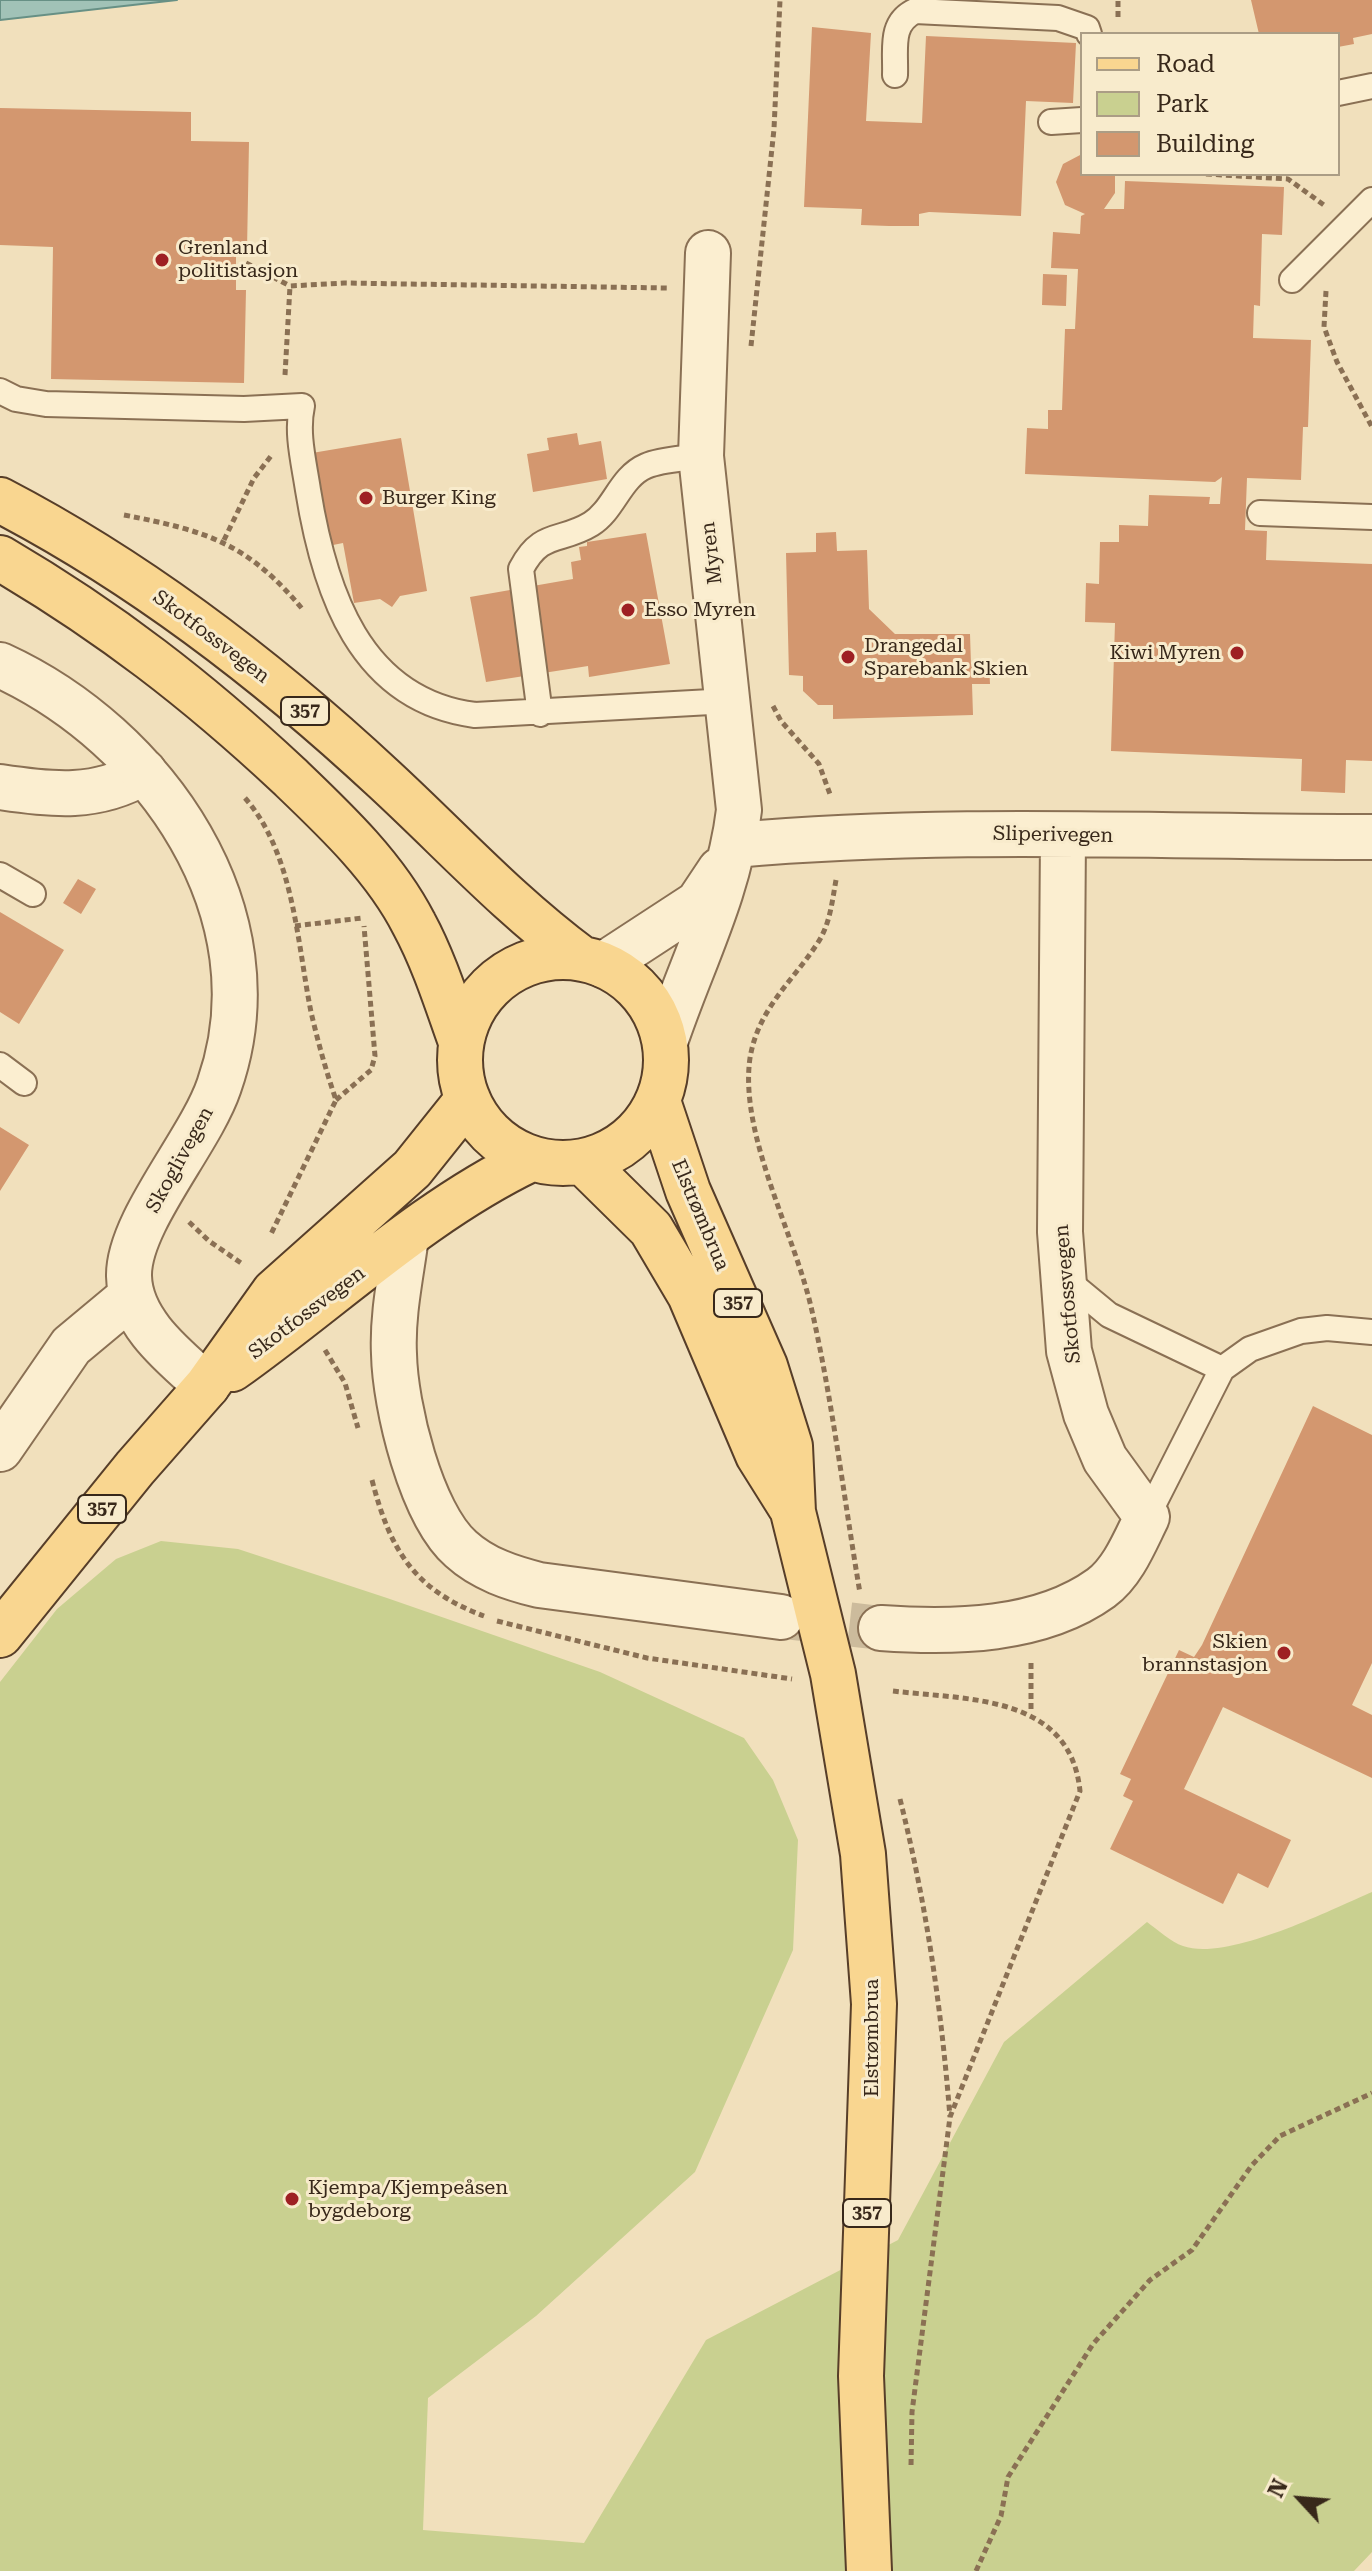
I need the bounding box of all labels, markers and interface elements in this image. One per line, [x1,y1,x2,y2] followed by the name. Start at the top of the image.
[1080,32,1340,176] legend
[1156,50,1215,78] text: Road
[1156,90,1209,118] text: Park
[1156,130,1254,158] text: Building
[178,236,298,283] place label: Grenland politistasjon
[153,251,171,269] marker: Grenland politistasjon
[382,486,496,510] place label: Burger King
[357,489,375,507] marker: Burger King
[696,520,728,586] street label: Myren
[148,585,274,689] street label: Skotfossvegen
[644,598,756,622] place label: Esso Myren
[619,601,637,619] marker: Esso Myren
[864,634,1028,681] place label: Drangedal Sparebank Skien
[1109,641,1221,665] place label: Kiwi Myren
[1228,644,1246,662] marker: Kiwi Myren
[839,648,857,666] marker: Drangedal Sparebank Skien
[281,697,329,725] road number: 357
[993,822,1113,848] street label: Sliperivegen
[141,1103,219,1217] street label: Skoglivegen
[666,1156,734,1274] street label: Elstrømbrua
[1050,1223,1086,1365] street label: Skotfossvegen
[244,1261,370,1365] street label: Skotfossvegen
[714,1289,762,1317] road number: 357
[78,1495,126,1523] road number: 357
[1142,1630,1268,1677] place label: Skien brannstasjon
[1275,1644,1293,1662] marker: Skien brannstasjon
[860,1979,884,2097] street label: Elstrømbrua
[308,2176,508,2223] place label: Kjempa/Kjempeåsen bygdeborg
[283,2190,301,2208] marker: Kjempa/Kjempeåsen bygdeborg
[843,2199,891,2227] road number: 357
[1260,2459,1340,2539] north arrow
[1263,2475,1293,2501] text: N

